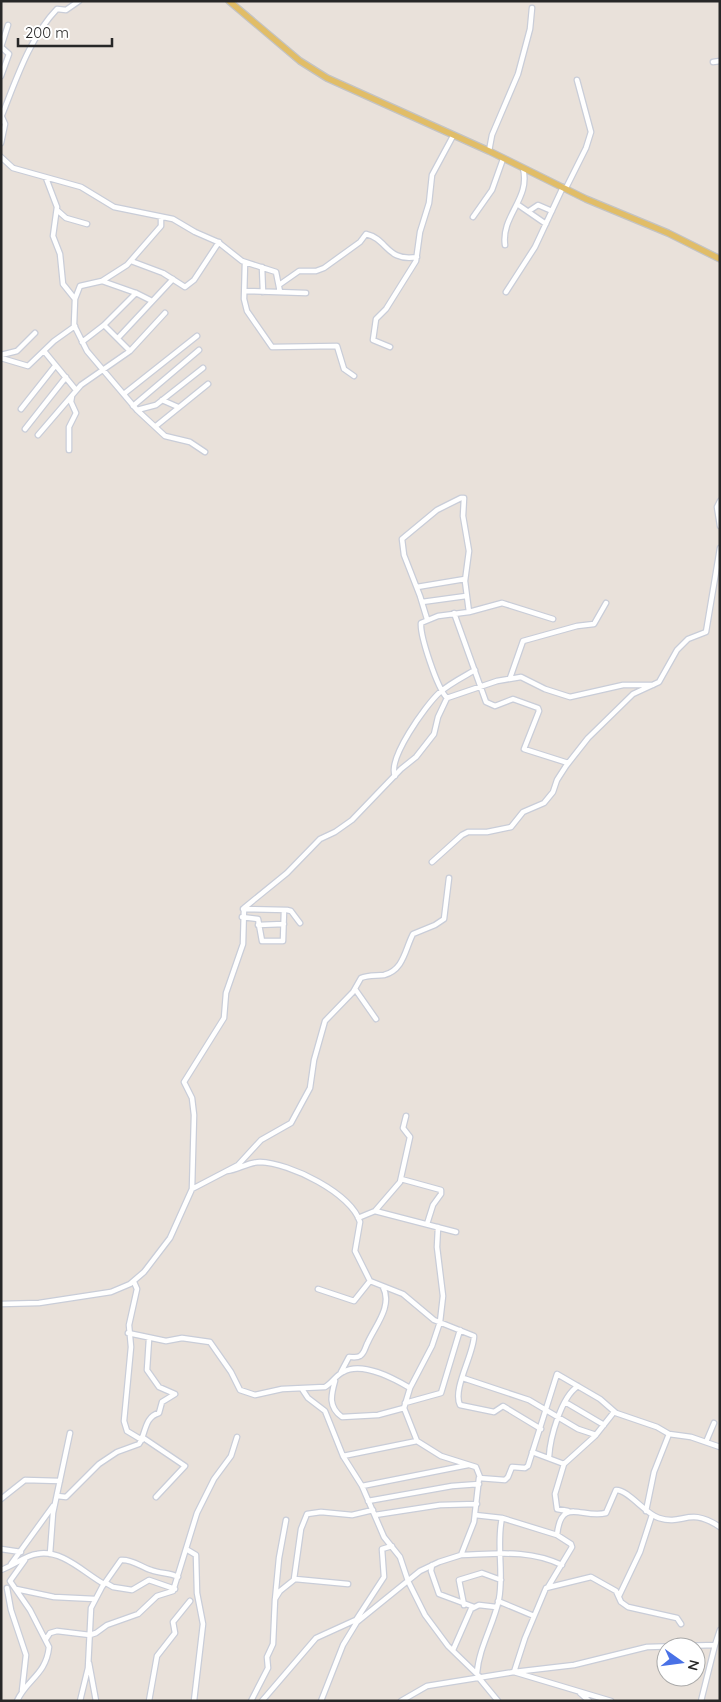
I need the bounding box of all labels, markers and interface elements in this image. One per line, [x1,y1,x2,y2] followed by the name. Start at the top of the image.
[18,15,111,47] scale bar
[25,23,69,42] text: 200 m
[656,1637,706,1687] north arrow
[684,1658,704,1672] text: N

